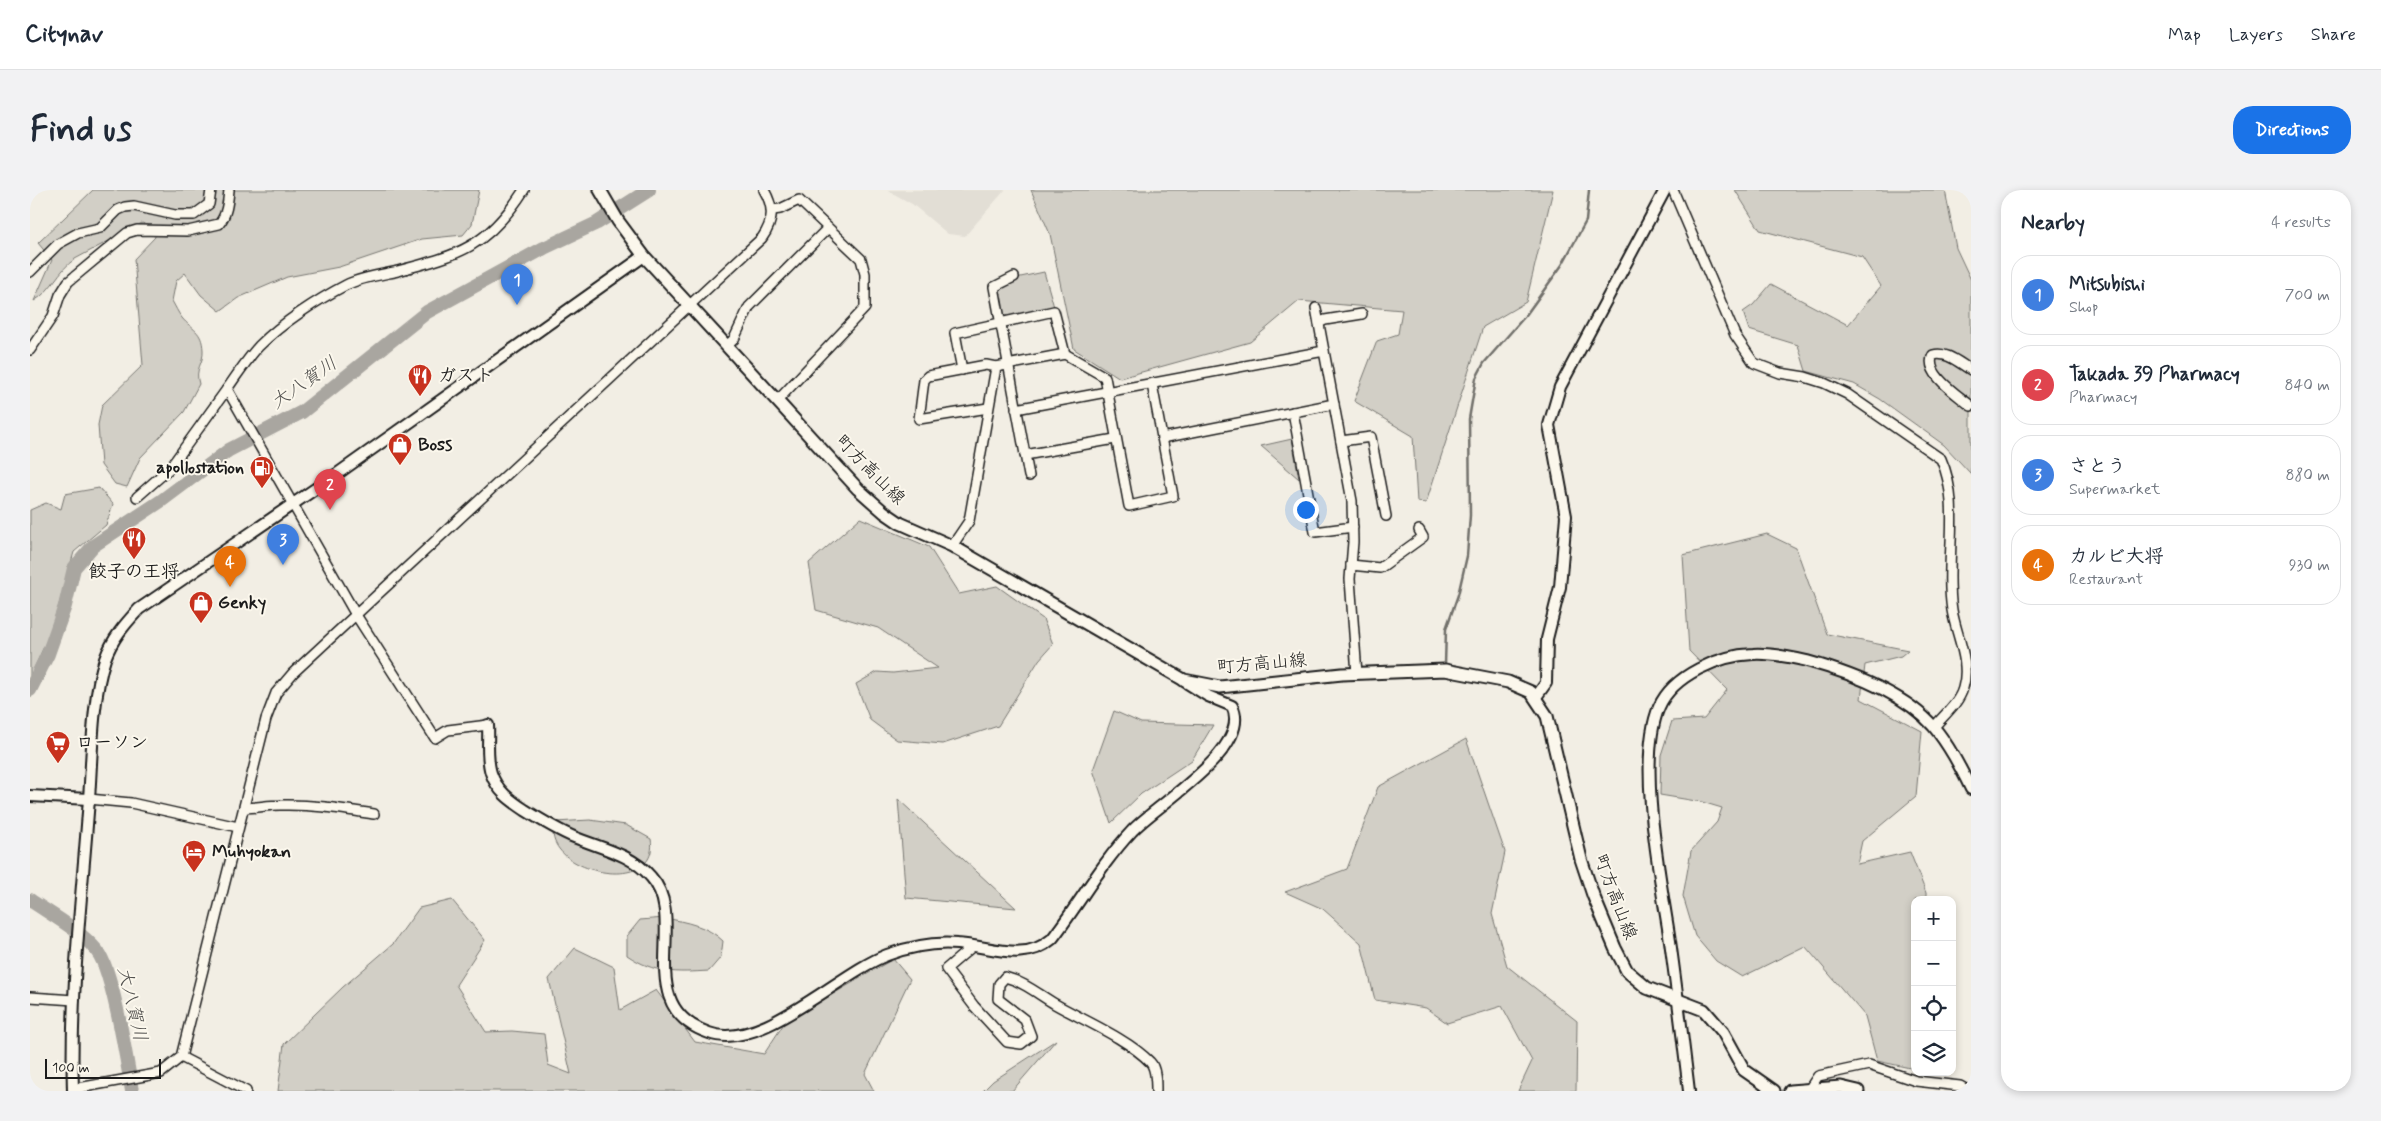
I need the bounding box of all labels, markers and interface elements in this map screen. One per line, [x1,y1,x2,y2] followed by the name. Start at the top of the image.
[25,19,103,50] text: Citynav
[2168,23,2201,47] text: Map
[2229,23,2283,47] text: Layers
[2311,23,2356,47] text: Share
[2233,106,2351,154] button: Directions
[30,107,132,153] text: Find us
[2021,209,2085,237] text: Nearby
[2271,212,2331,233] text: 4 results
[501,264,533,305] pin: 1
[2069,272,2145,297] text: Mitsubishi
[2034,285,2042,306] text: 1
[2284,285,2330,306] text: 700 m
[2069,297,2098,318] text: Shop
[266,351,342,415] water label: 大八賀川
[2069,362,2240,387] text: Takada 39 Pharmacy
[407,363,433,397] restaurant icon: ガスト
[438,364,494,388] place label: ガスト
[2034,375,2042,396] text: 2
[2285,375,2330,396] text: 840 m
[2069,387,2137,408] text: Pharmacy
[830,430,910,510] street label: 町方高山線
[387,432,413,466] shop icon: Boss
[418,433,452,457] place label: Boss
[2069,454,2126,479] text: さとう
[249,455,275,489] fuel station icon: apollostation
[156,456,244,480] place label: apollostation
[2034,465,2042,486] text: 3
[2286,465,2330,486] text: 880 m
[314,469,346,510] pin: 2
[2069,479,2160,500] text: Supermarket
[1293,497,1319,523] your location
[267,524,299,565] pin: 3
[121,526,147,560] restaurant icon: 餃子の王将
[2069,544,2164,569] text: カルビ大将
[214,546,246,587] pin: 4
[2033,555,2043,576] text: 4
[2289,555,2330,576] text: 930 m
[89,560,179,584] place label: 餃子の王将
[2069,569,2143,590] text: Restaurant
[188,590,214,624] shop icon: Genky
[218,591,266,615] place label: Genky
[1216,648,1308,680] street label: 町方高山線
[45,730,71,764] supermarket icon: ローソン
[76,731,148,755] place label: ローソン
[181,839,207,873] hotel icon: Muhyokan
[212,840,291,864] place label: Muhyokan
[1588,851,1642,943] street label: 町方高山線
[1911,896,1956,1076] map controls
[1911,896,1956,941] button: +
[1911,941,1956,986] button: −
[111,964,153,1044] water label: 大八賀川
[1911,986,1956,1031] button: locate
[1911,1031,1956,1076] button: layers
[45,1056,161,1079] scale bar
[52,1059,90,1077] text: 100 m

